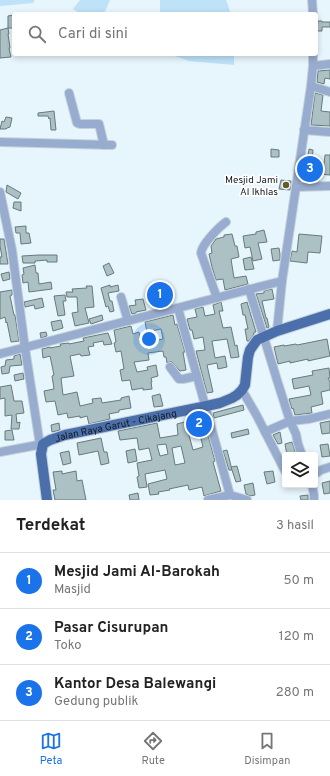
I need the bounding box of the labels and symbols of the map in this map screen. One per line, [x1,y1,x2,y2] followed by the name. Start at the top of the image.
[297,154,323,184] pin: 3
[225,174,278,199] place label: Mesjid Jami Al Ikhlas
[281,180,291,190] marker: Mesjid Jami Al Ikhlas
[147,280,173,310] pin: 1
[139,329,159,349] your location
[53,407,178,446] street label: Jalan Raya Garut - Cikajang
[186,409,212,439] pin: 2

